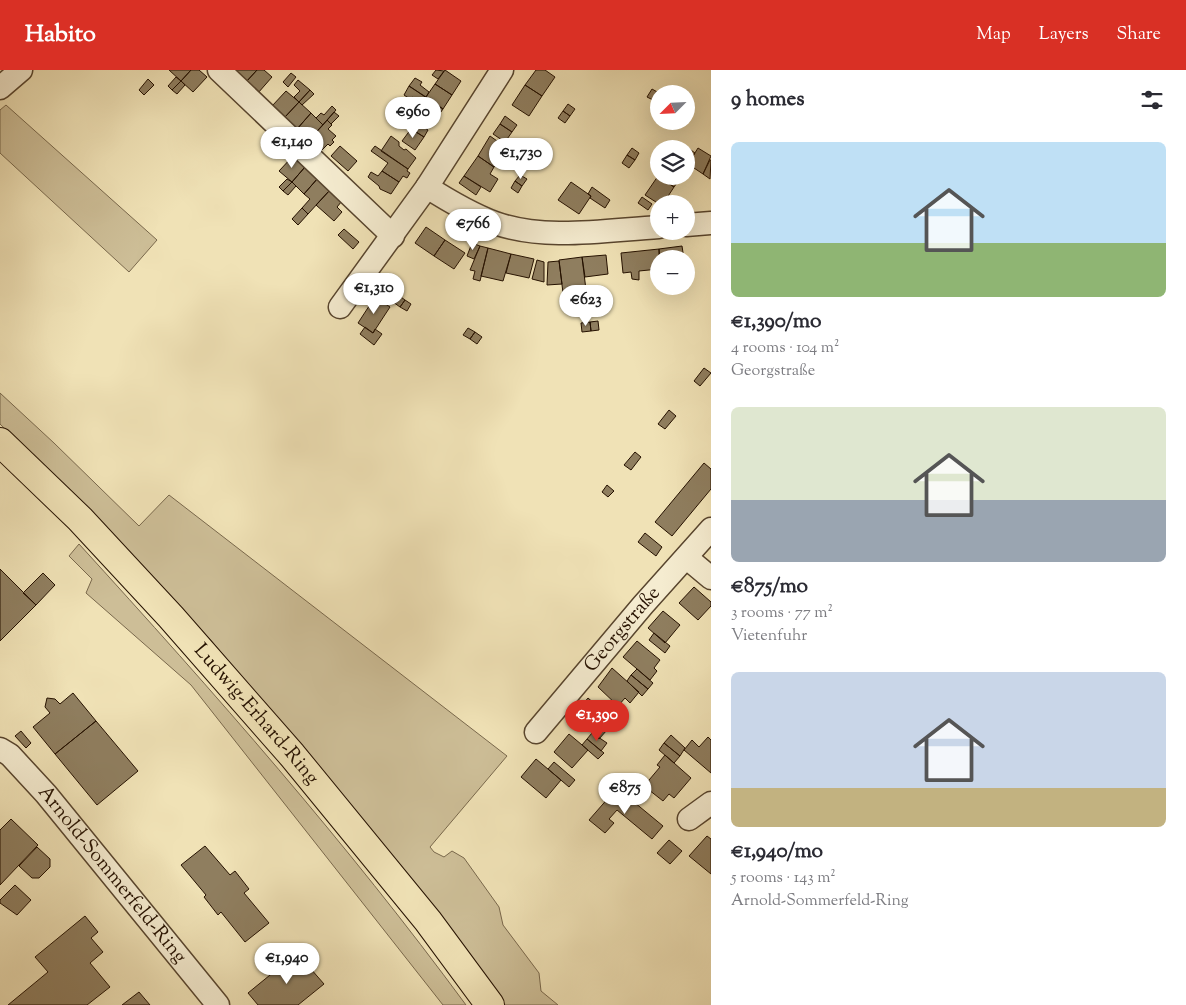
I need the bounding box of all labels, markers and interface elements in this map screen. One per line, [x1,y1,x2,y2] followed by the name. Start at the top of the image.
[25,18,96,52] text: Habito
[976,22,1011,48] text: Map
[1039,22,1089,48] text: Layers
[1117,22,1161,48] text: Share
[650,85,695,130] north arrow
[650,85,695,295] map controls
[731,85,804,115] text: 9 homes
[1138,86,1166,114] icon: filters
[383,97,443,139] pin: €960
[396,101,430,124] text: €960
[251,126,333,169] pin: €1,140
[271,131,313,154] text: €1,140
[480,138,562,180] pin: €1,730
[650,140,695,185] button: layers
[500,142,542,165] text: €1,730
[904,175,994,265] icon: home
[650,195,695,240] button: +
[443,208,503,251] pin: €766
[456,213,490,236] text: €766
[650,250,695,295] button: −
[333,272,415,315] pin: €1,310
[354,277,394,300] text: €1,310
[556,284,616,327] pin: €623
[570,289,602,312] text: €623
[731,307,821,337] text: €1,390/mo
[731,337,839,360] text: 4 rooms · 104 m²
[731,360,815,383] text: Georgstraße
[904,440,994,530] icon: home
[731,572,808,602] text: €875/mo
[577,580,668,679] street label: Georgstraße
[731,602,833,625] text: 3 rooms · 77 m²
[731,625,807,648] text: Vietenfuhr
[186,637,326,792] street label: Ludwig-Erhard-Ring
[556,700,638,742] pin: €1,390
[576,704,618,727] text: €1,390
[904,705,994,795] icon: home
[595,772,655,815] pin: €875
[609,777,641,800] text: €875
[30,780,193,970] street label: Arnold-Sommerfeld-Ring
[731,837,823,867] text: €1,940/mo
[731,867,836,890] text: 5 rooms · 143 m²
[731,890,909,913] text: Arnold-Sommerfeld-Ring
[246,942,328,985] pin: €1,940
[265,947,309,970] text: €1,940

